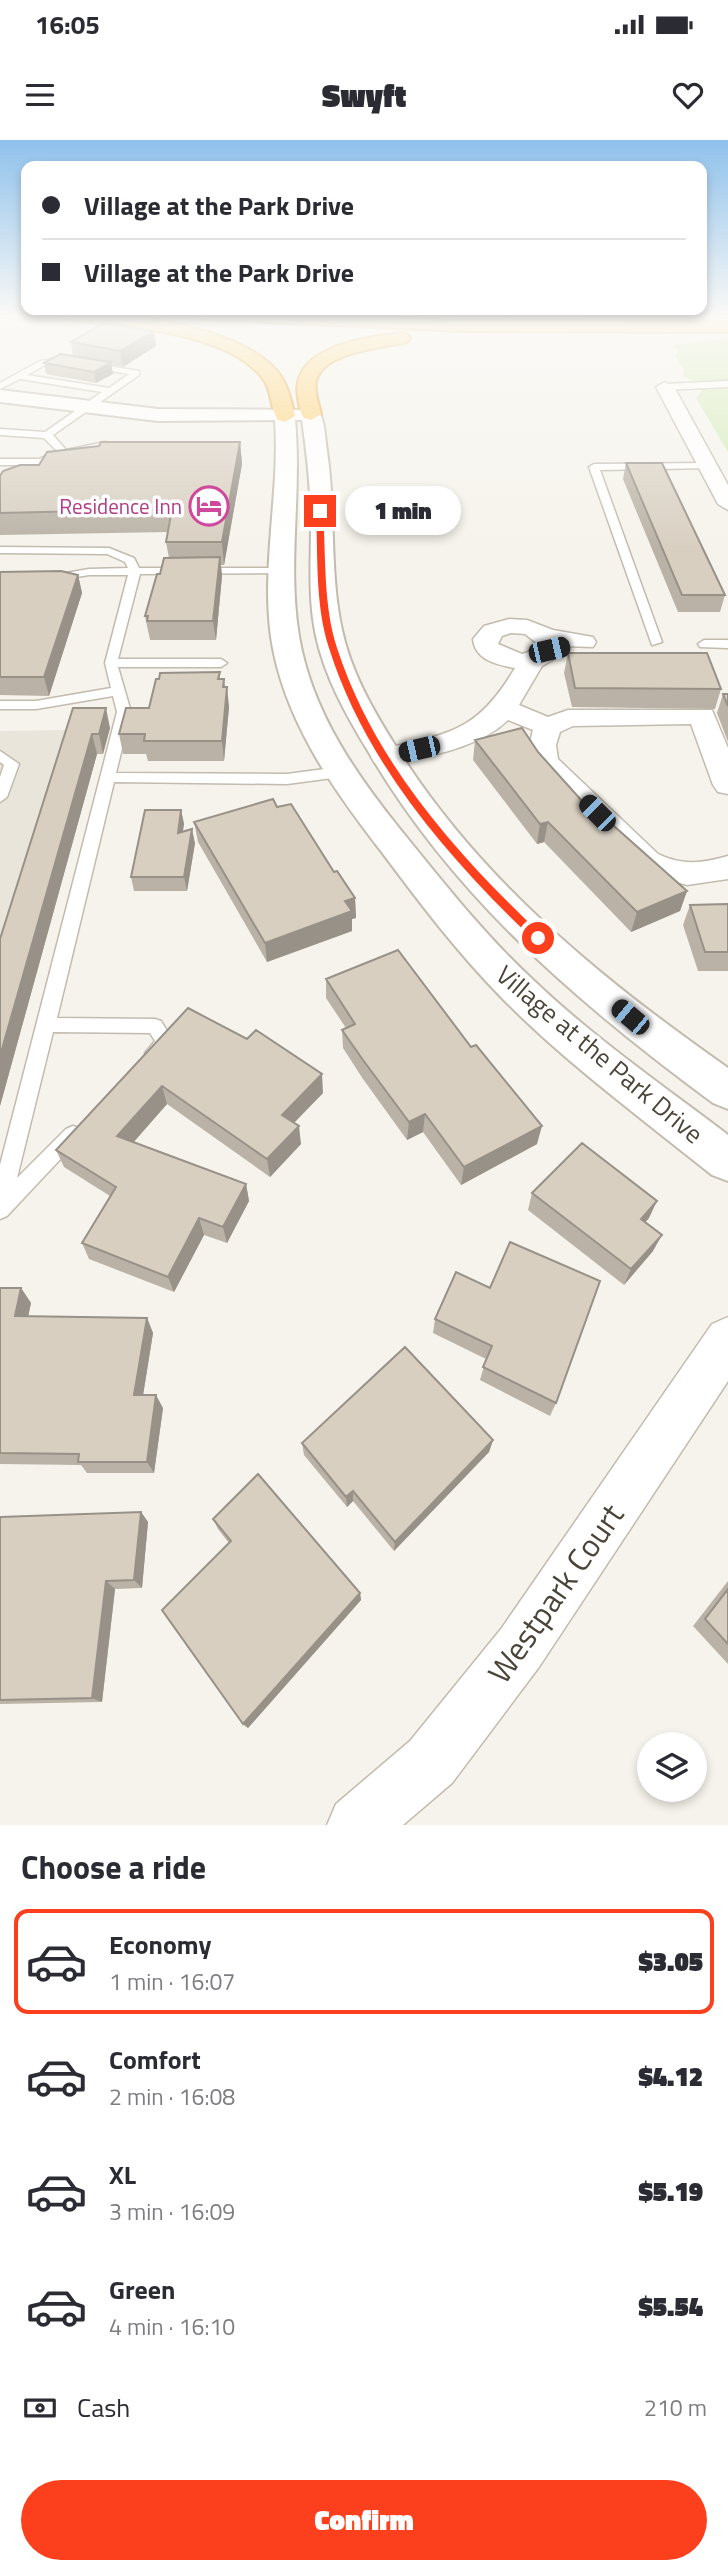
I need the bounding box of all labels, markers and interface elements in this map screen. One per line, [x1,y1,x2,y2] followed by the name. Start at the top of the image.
[35,5,100,44] text: 16:05
[322,71,406,119] text: Swyft
[21,76,59,114] icon: menu
[669,76,707,114] icon: heart
[84,186,354,225] text: Village at the Park Drive
[84,253,354,292] text: Village at the Park Drive
[188,485,230,527] hotel icon: Residence Inn
[344,486,460,536] callout: 1 min
[59,490,182,522] place label: Residence Inn
[374,493,432,528] text: 1 min
[304,495,336,527] route end
[527,635,572,665] car
[397,734,442,764] car
[575,791,620,835] car
[522,922,554,954] route start
[488,955,712,1153] street label: Village at the Park Drive
[608,995,653,1039] car
[475,1493,635,1693] street label: Westpark Court
[637,1732,707,1802] map controls
[637,1732,707,1802] button: layers
[21,1843,206,1891] text: Choose a ride
[109,1925,211,1964] text: Economy
[25,1930,88,1993] icon: car
[638,1942,703,1981] text: $3.05
[109,1964,235,1999] text: 1 min · 16:07
[109,2040,201,2079] text: Comfort
[25,2045,88,2108] icon: car
[638,2057,703,2096] text: $4.12
[109,2079,235,2114] text: 2 min · 16:08
[109,2155,136,2194] text: XL
[25,2160,88,2223] icon: car
[638,2172,703,2211] text: $5.19
[109,2194,235,2229] text: 3 min · 16:09
[109,2270,175,2309] text: Green
[25,2275,88,2338] icon: car
[638,2287,703,2326] text: $5.54
[109,2309,235,2344] text: 4 min · 16:10
[77,2388,130,2427] text: Cash
[21,2389,59,2427] icon: cash
[644,2390,707,2425] text: 210 m
[21,2480,707,2560] button: Confirm

